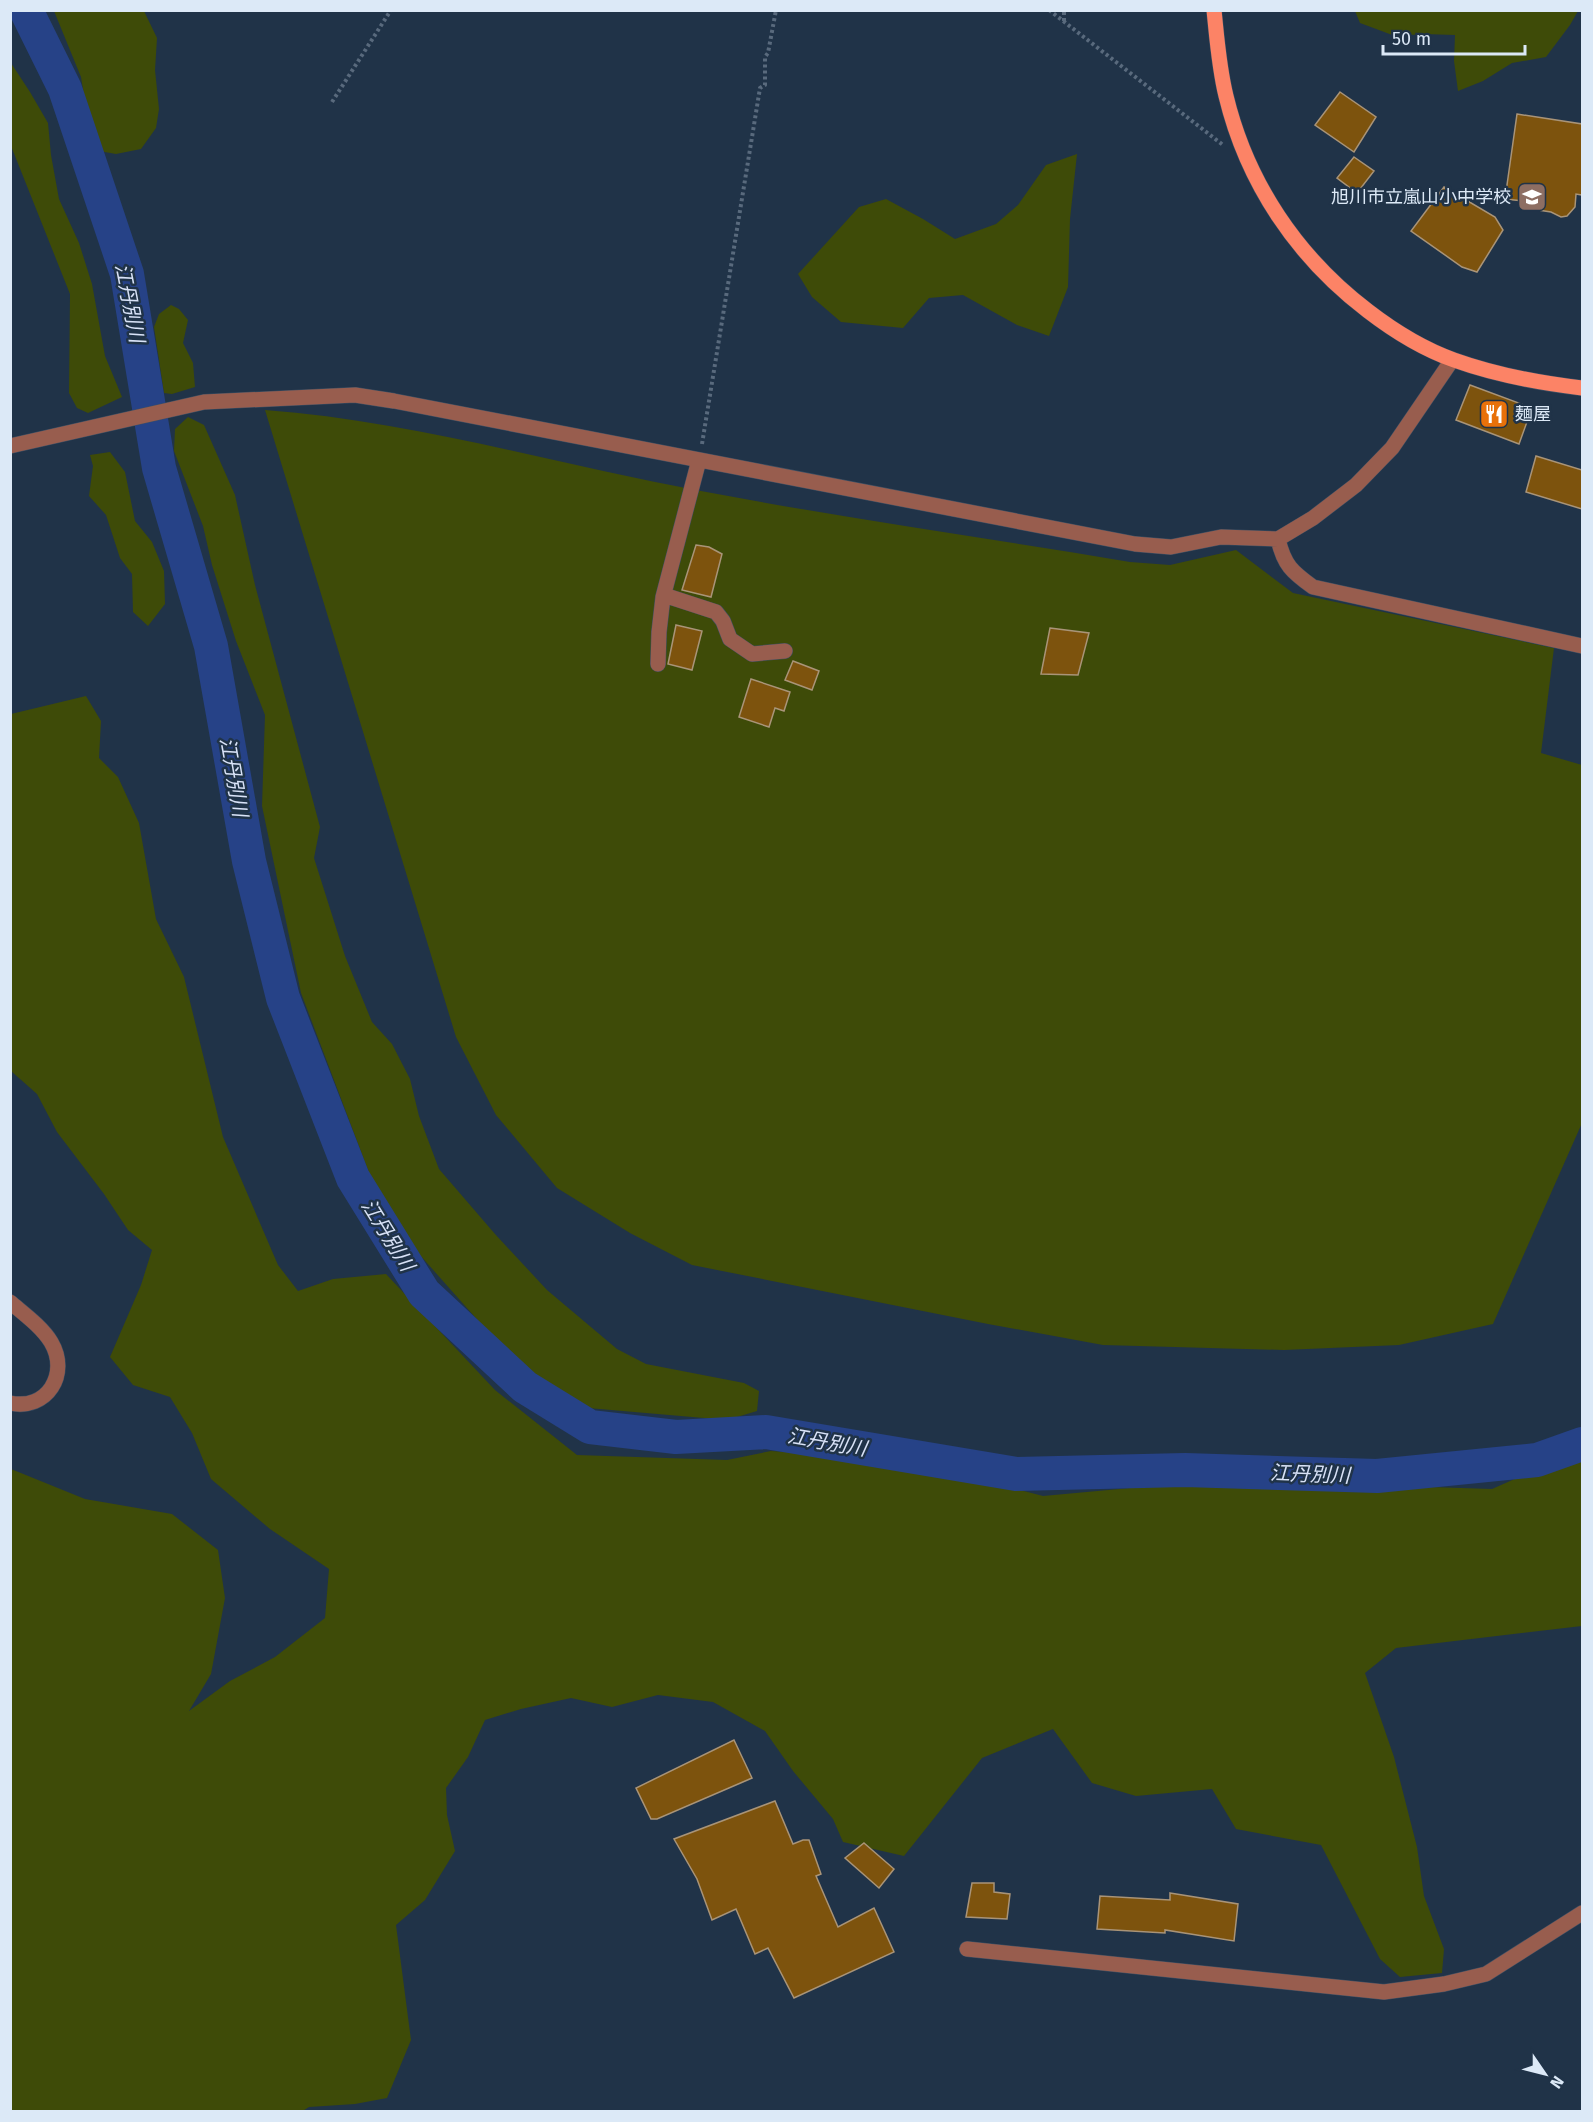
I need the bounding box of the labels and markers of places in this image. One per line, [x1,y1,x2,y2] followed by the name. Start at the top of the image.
[1516,181,1548,213] school or university icon: 旭川市立嵐山小中学校
[1331,186,1511,208] place label: 旭川市立嵐山小中学校
[1478,398,1510,430] restaurant icon: 麺屋
[1515,403,1551,425] place label: 麺屋

